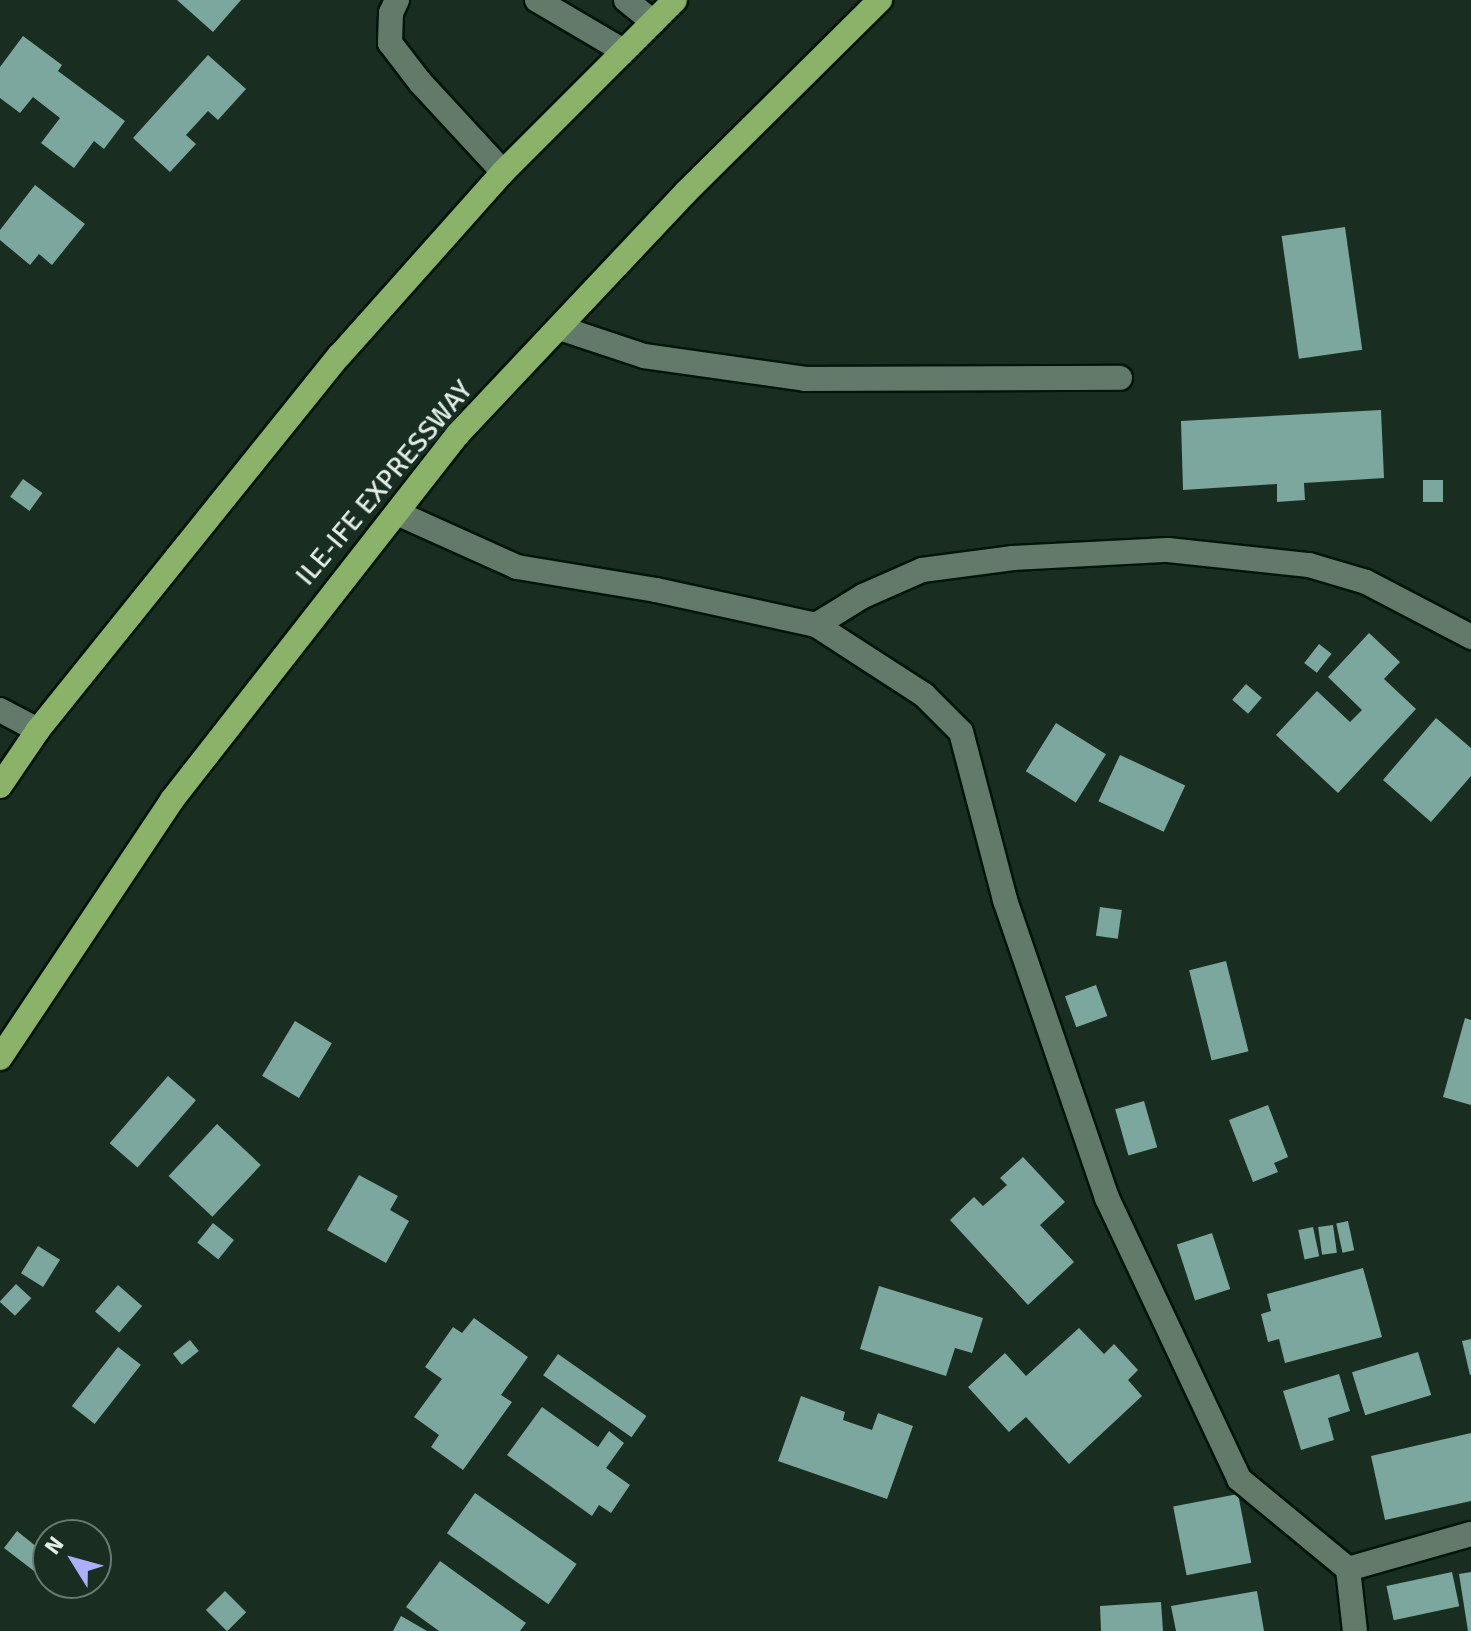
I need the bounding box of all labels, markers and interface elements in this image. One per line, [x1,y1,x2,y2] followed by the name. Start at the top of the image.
[288,374,480,592] street label: ILE-IFE EXPRESSWAY
[32,1519,112,1599] north arrow
[39,1531,69,1560] text: N

